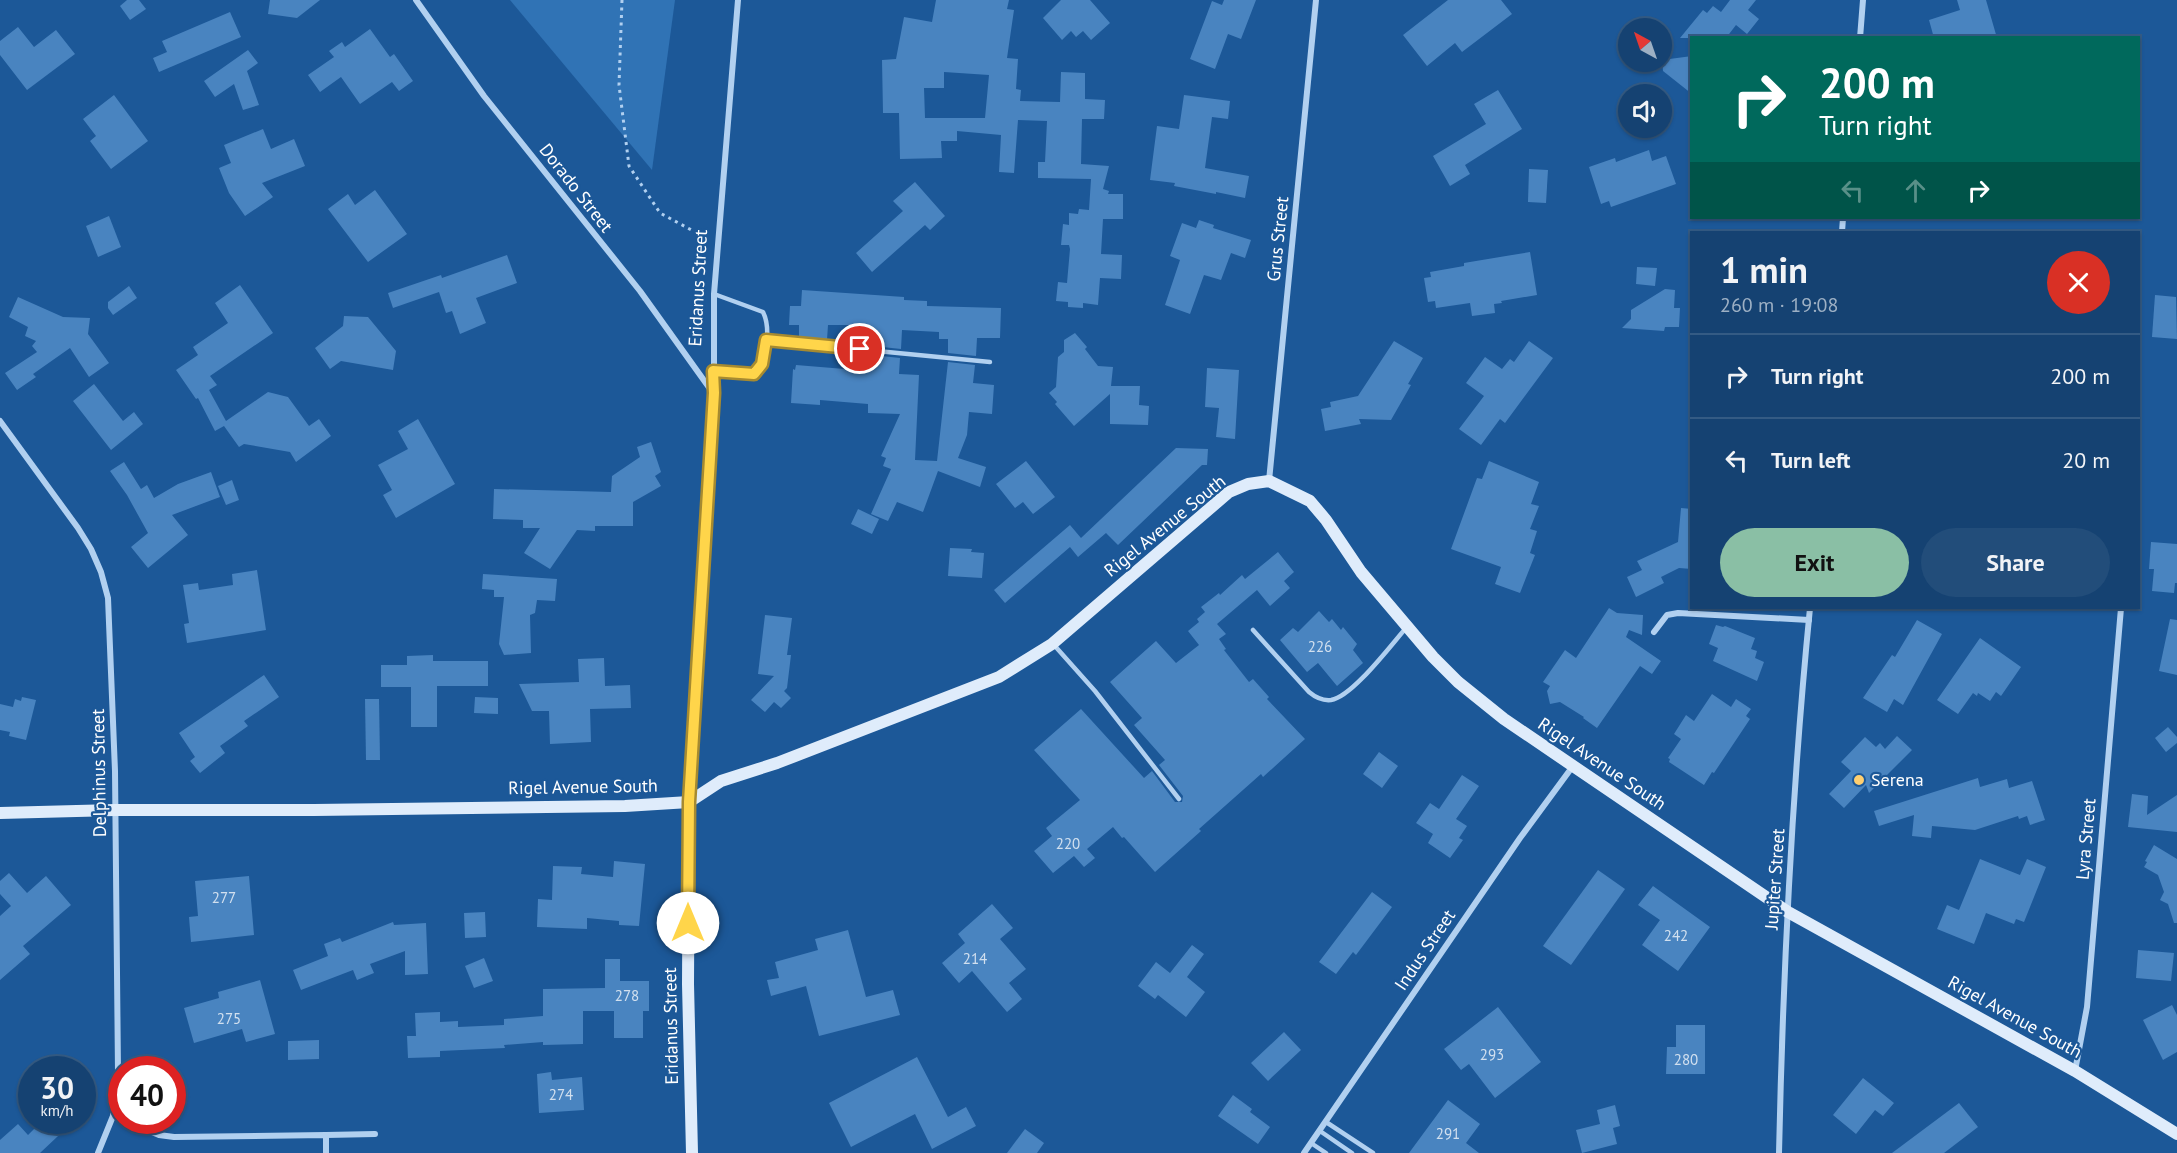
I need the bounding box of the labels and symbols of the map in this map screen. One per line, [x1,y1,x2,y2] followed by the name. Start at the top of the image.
[1618,18,1672,72] north arrow
[535,139,618,237] street label: Dorado Street
[1262,195,1293,283] street label: Grus Street
[683,229,712,347] street label: Eridanus Street
[834,323,885,374] pin
[1099,470,1230,582] street label: Rigel Avenue South
[1308,637,1332,656] house number: 226
[86,709,111,837] street label: Delphinus Street
[1534,712,1671,815] street label: Rigel Avenue South
[1871,768,1924,791] place label: Serena
[1852,773,1866,787] marker: Serena
[508,774,658,799] street label: Rigel Avenue South
[2070,797,2101,881] street label: Lyra Street
[1759,828,1790,931] street label: Jupiter Street
[1056,834,1080,853] house number: 220
[212,888,236,907] house number: 277
[656,891,720,955] position arrow
[1389,905,1460,995] street label: Indus Street
[1664,926,1688,945] house number: 242
[963,949,987,968] house number: 214
[658,967,683,1085] street label: Eridanus Street
[1944,970,2086,1063] street label: Rigel Avenue South
[615,986,639,1005] house number: 278
[217,1009,241,1028] house number: 275
[1480,1045,1504,1064] house number: 293
[1674,1050,1698,1069] house number: 280
[108,1056,186,1134] speed limit sign: 40
[549,1085,573,1104] house number: 274
[1436,1124,1460,1143] house number: 291

